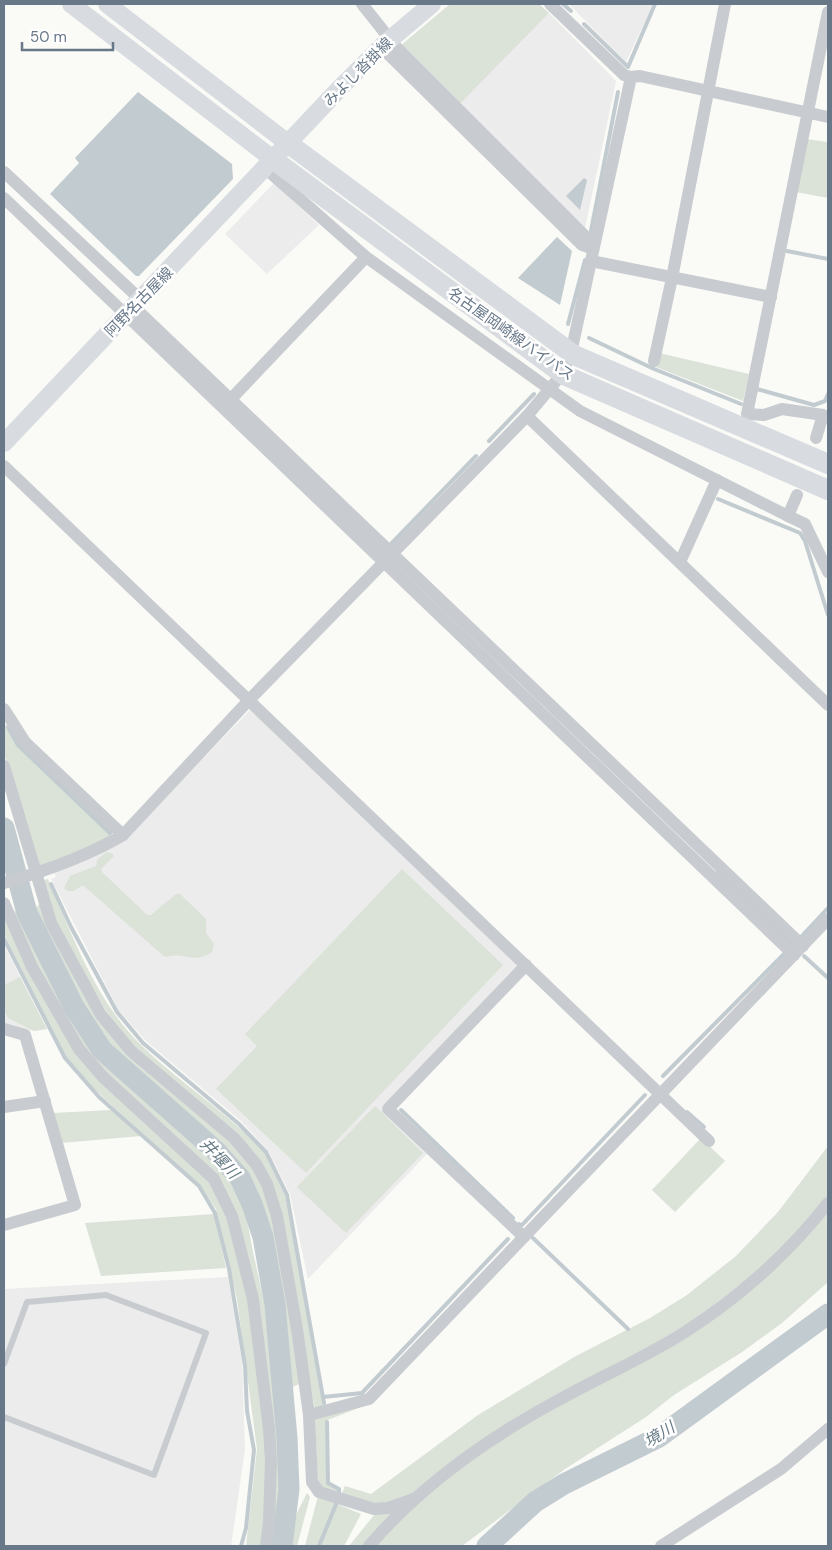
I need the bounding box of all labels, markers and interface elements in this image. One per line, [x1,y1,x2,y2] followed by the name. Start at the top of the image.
[22,20,114,52] scale bar
[30,27,67,47] text: 50 m
[319,33,397,111] street label: みよし沓掛線
[101,263,177,341] street label: 阿野名古屋線
[444,283,578,385] street label: 名古屋岡崎線バイパス
[196,1134,245,1185] water label: 井堰川
[640,1416,680,1452] water label: 境川

